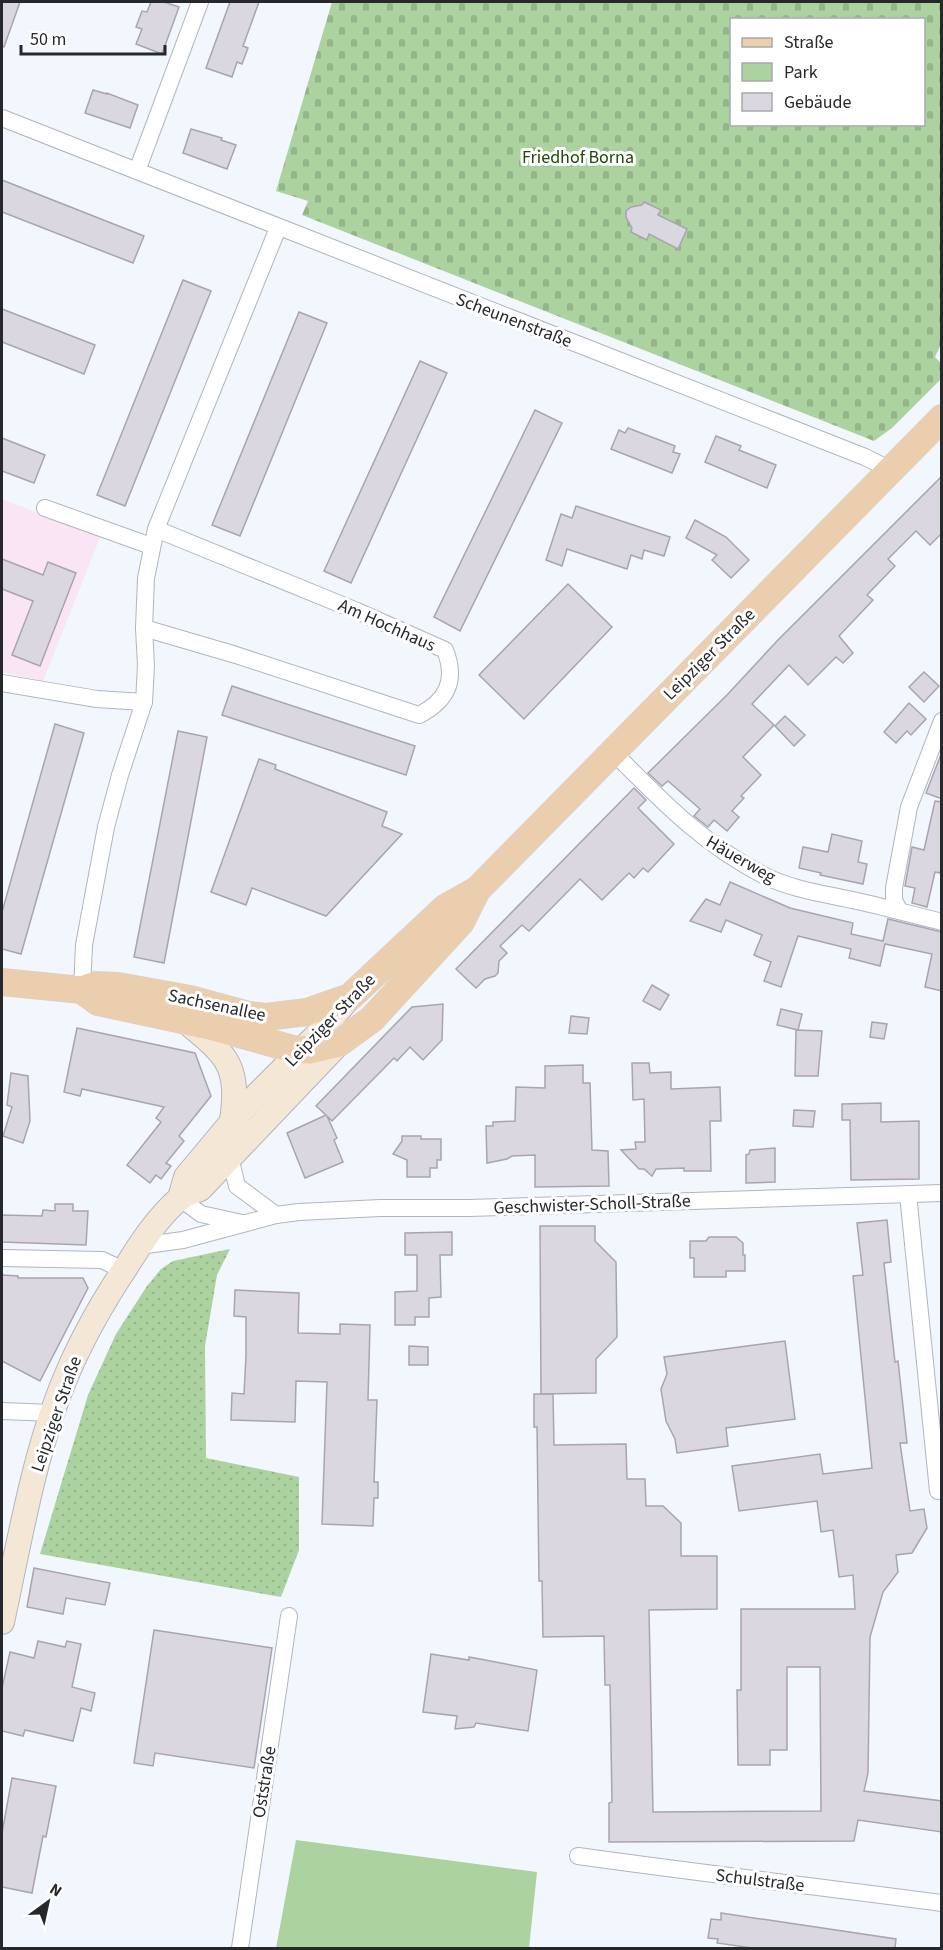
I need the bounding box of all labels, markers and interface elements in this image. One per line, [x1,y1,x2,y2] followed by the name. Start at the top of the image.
[21,18,165,56] scale bar
[730,18,925,126] legend
[30,27,66,52] text: 50 m
[784,30,834,55] text: Straße
[784,60,818,85] text: Park
[784,90,852,115] text: Gebäude
[522,145,634,170] park label: Friedhof Borna
[452,287,576,354] street label: Scheunenstraße
[334,593,439,658] street label: Am Hochhaus
[658,603,761,706] street label: Leipziger Straße
[701,829,780,889] street label: Häuerweg
[279,968,381,1073] street label: Leipziger Straße
[166,983,268,1028] street label: Sachsenallee
[493,1189,691,1220] street label: Geschwister-Scholl-Straße
[25,1353,88,1475] street label: Leipziger Straße
[246,1744,283,1820] street label: Oststraße
[714,1863,806,1898] street label: Schulstraße
[18,1872,78,1932] north arrow
[45,1878,66,1902] text: N

